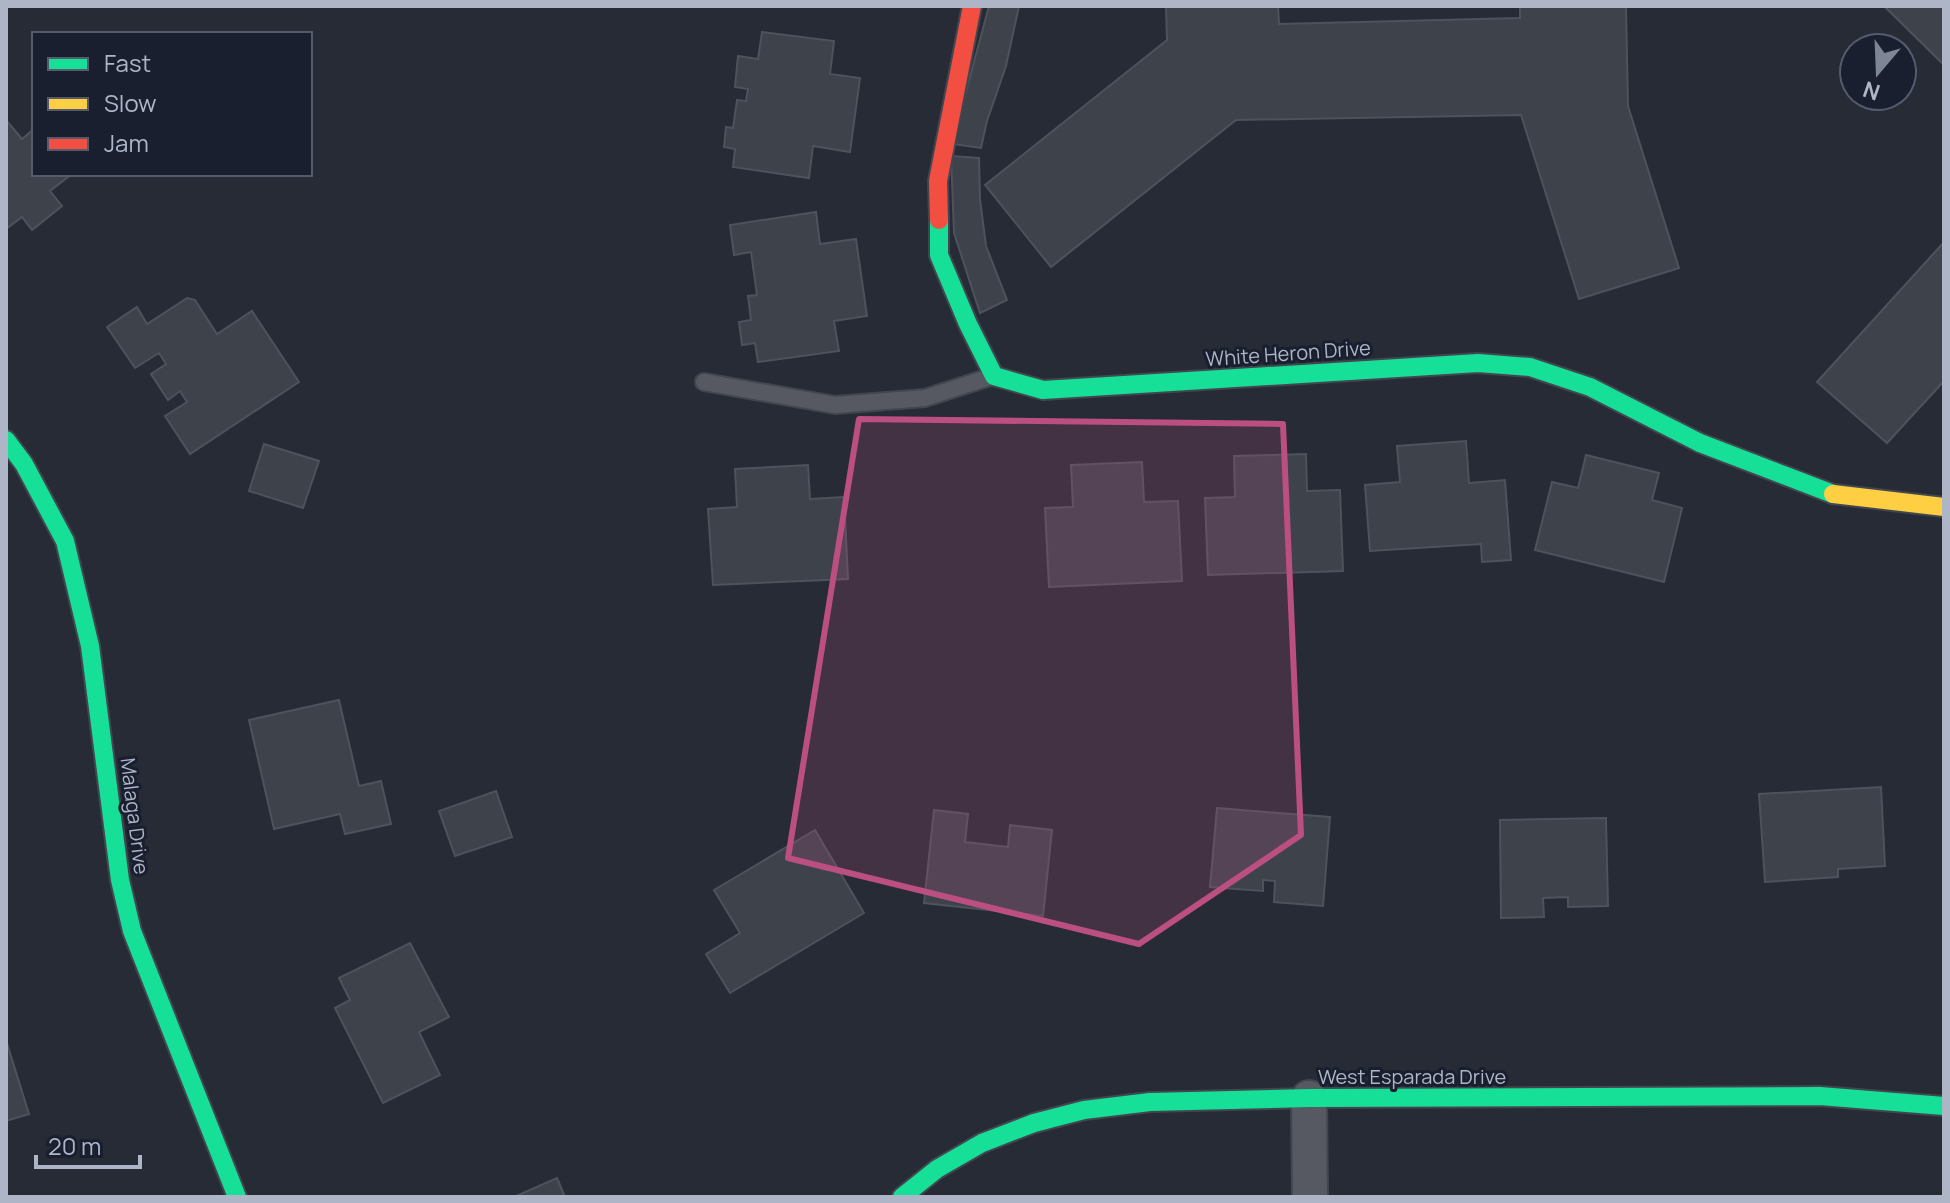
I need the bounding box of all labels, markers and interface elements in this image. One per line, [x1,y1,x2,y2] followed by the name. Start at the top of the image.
[32,32,312,176] legend
[1838,32,1918,112] north arrow
[104,46,151,79] text: Fast
[1859,74,1884,108] text: N
[104,86,157,119] text: Slow
[104,126,149,159] text: Jam
[1205,334,1371,372] street label: White Heron Drive
[114,756,156,876] street label: Malaga Drive
[1318,1063,1506,1090] street label: West Esparada Drive
[36,1119,140,1169] scale bar
[48,1129,101,1162] text: 20 m

